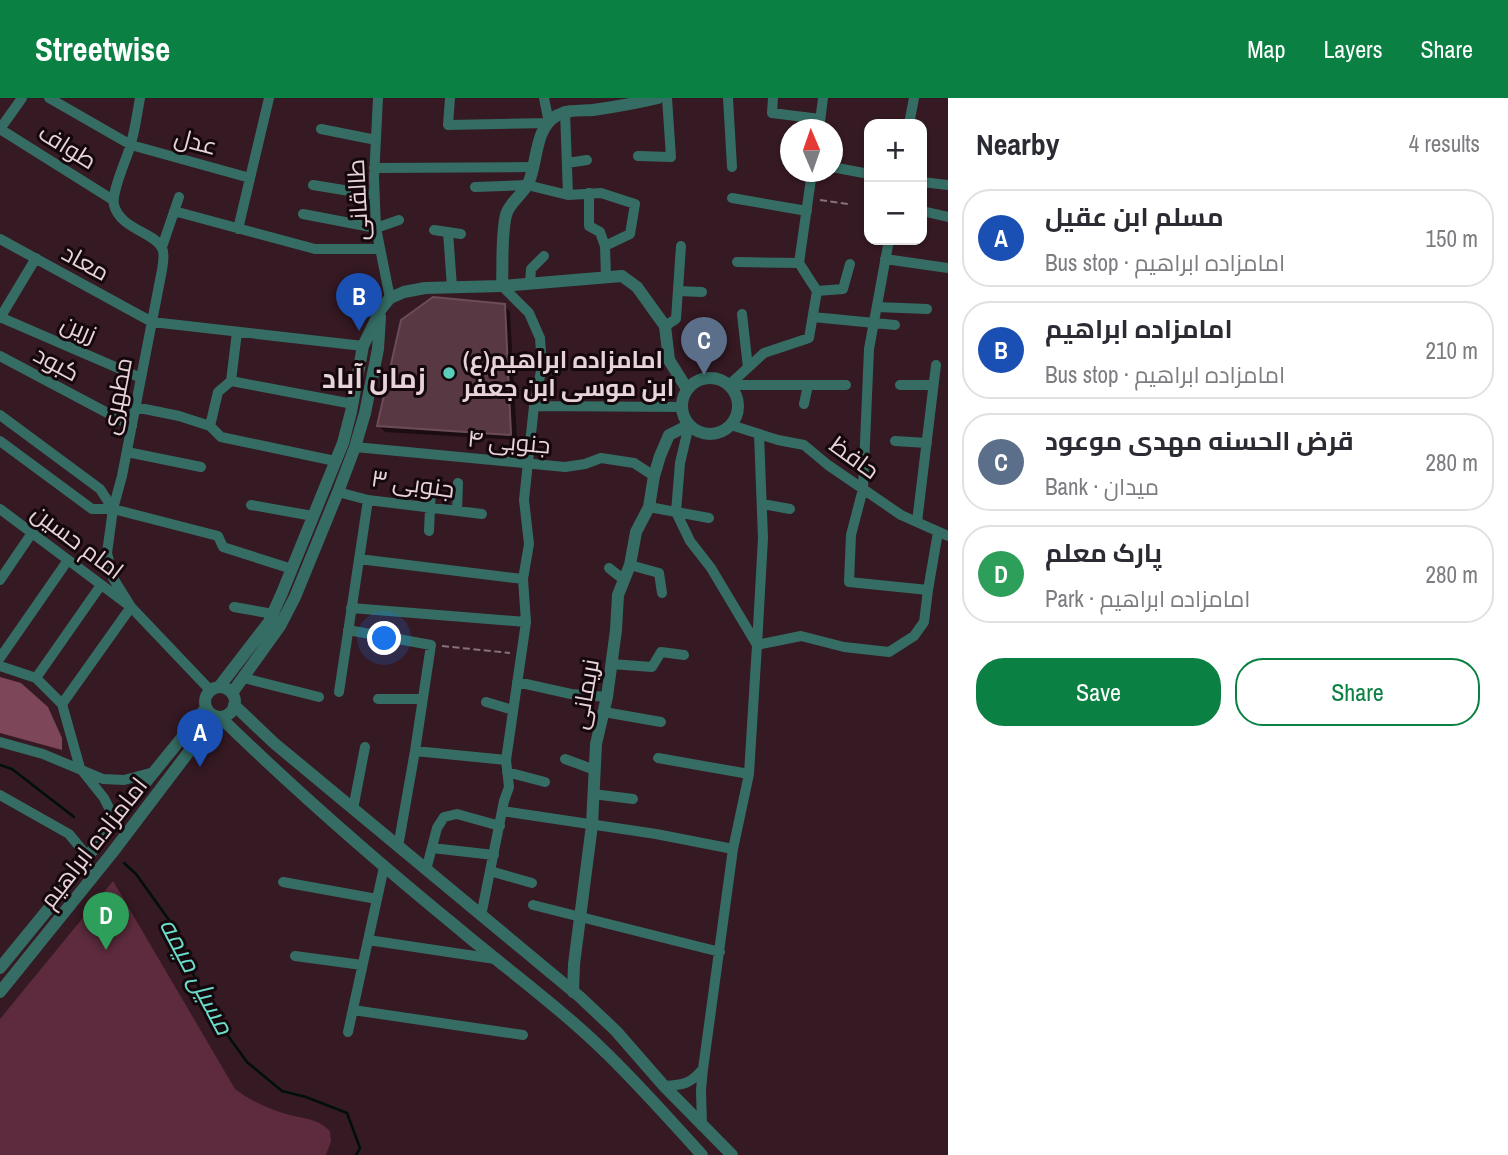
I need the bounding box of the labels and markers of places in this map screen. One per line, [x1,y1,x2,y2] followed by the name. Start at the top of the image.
[336,273,382,331] pin: B
[681,317,727,375] pin: C
[462,343,674,403] place label: (ع)امامزاده ابراهیم ابن موسی ابن جعفر
[441,365,457,381] marker: (ع)امامزاده ابراهیم ابن موسی ابن جعفر
[177,709,223,767] pin: A
[83,892,129,950] pin: D

